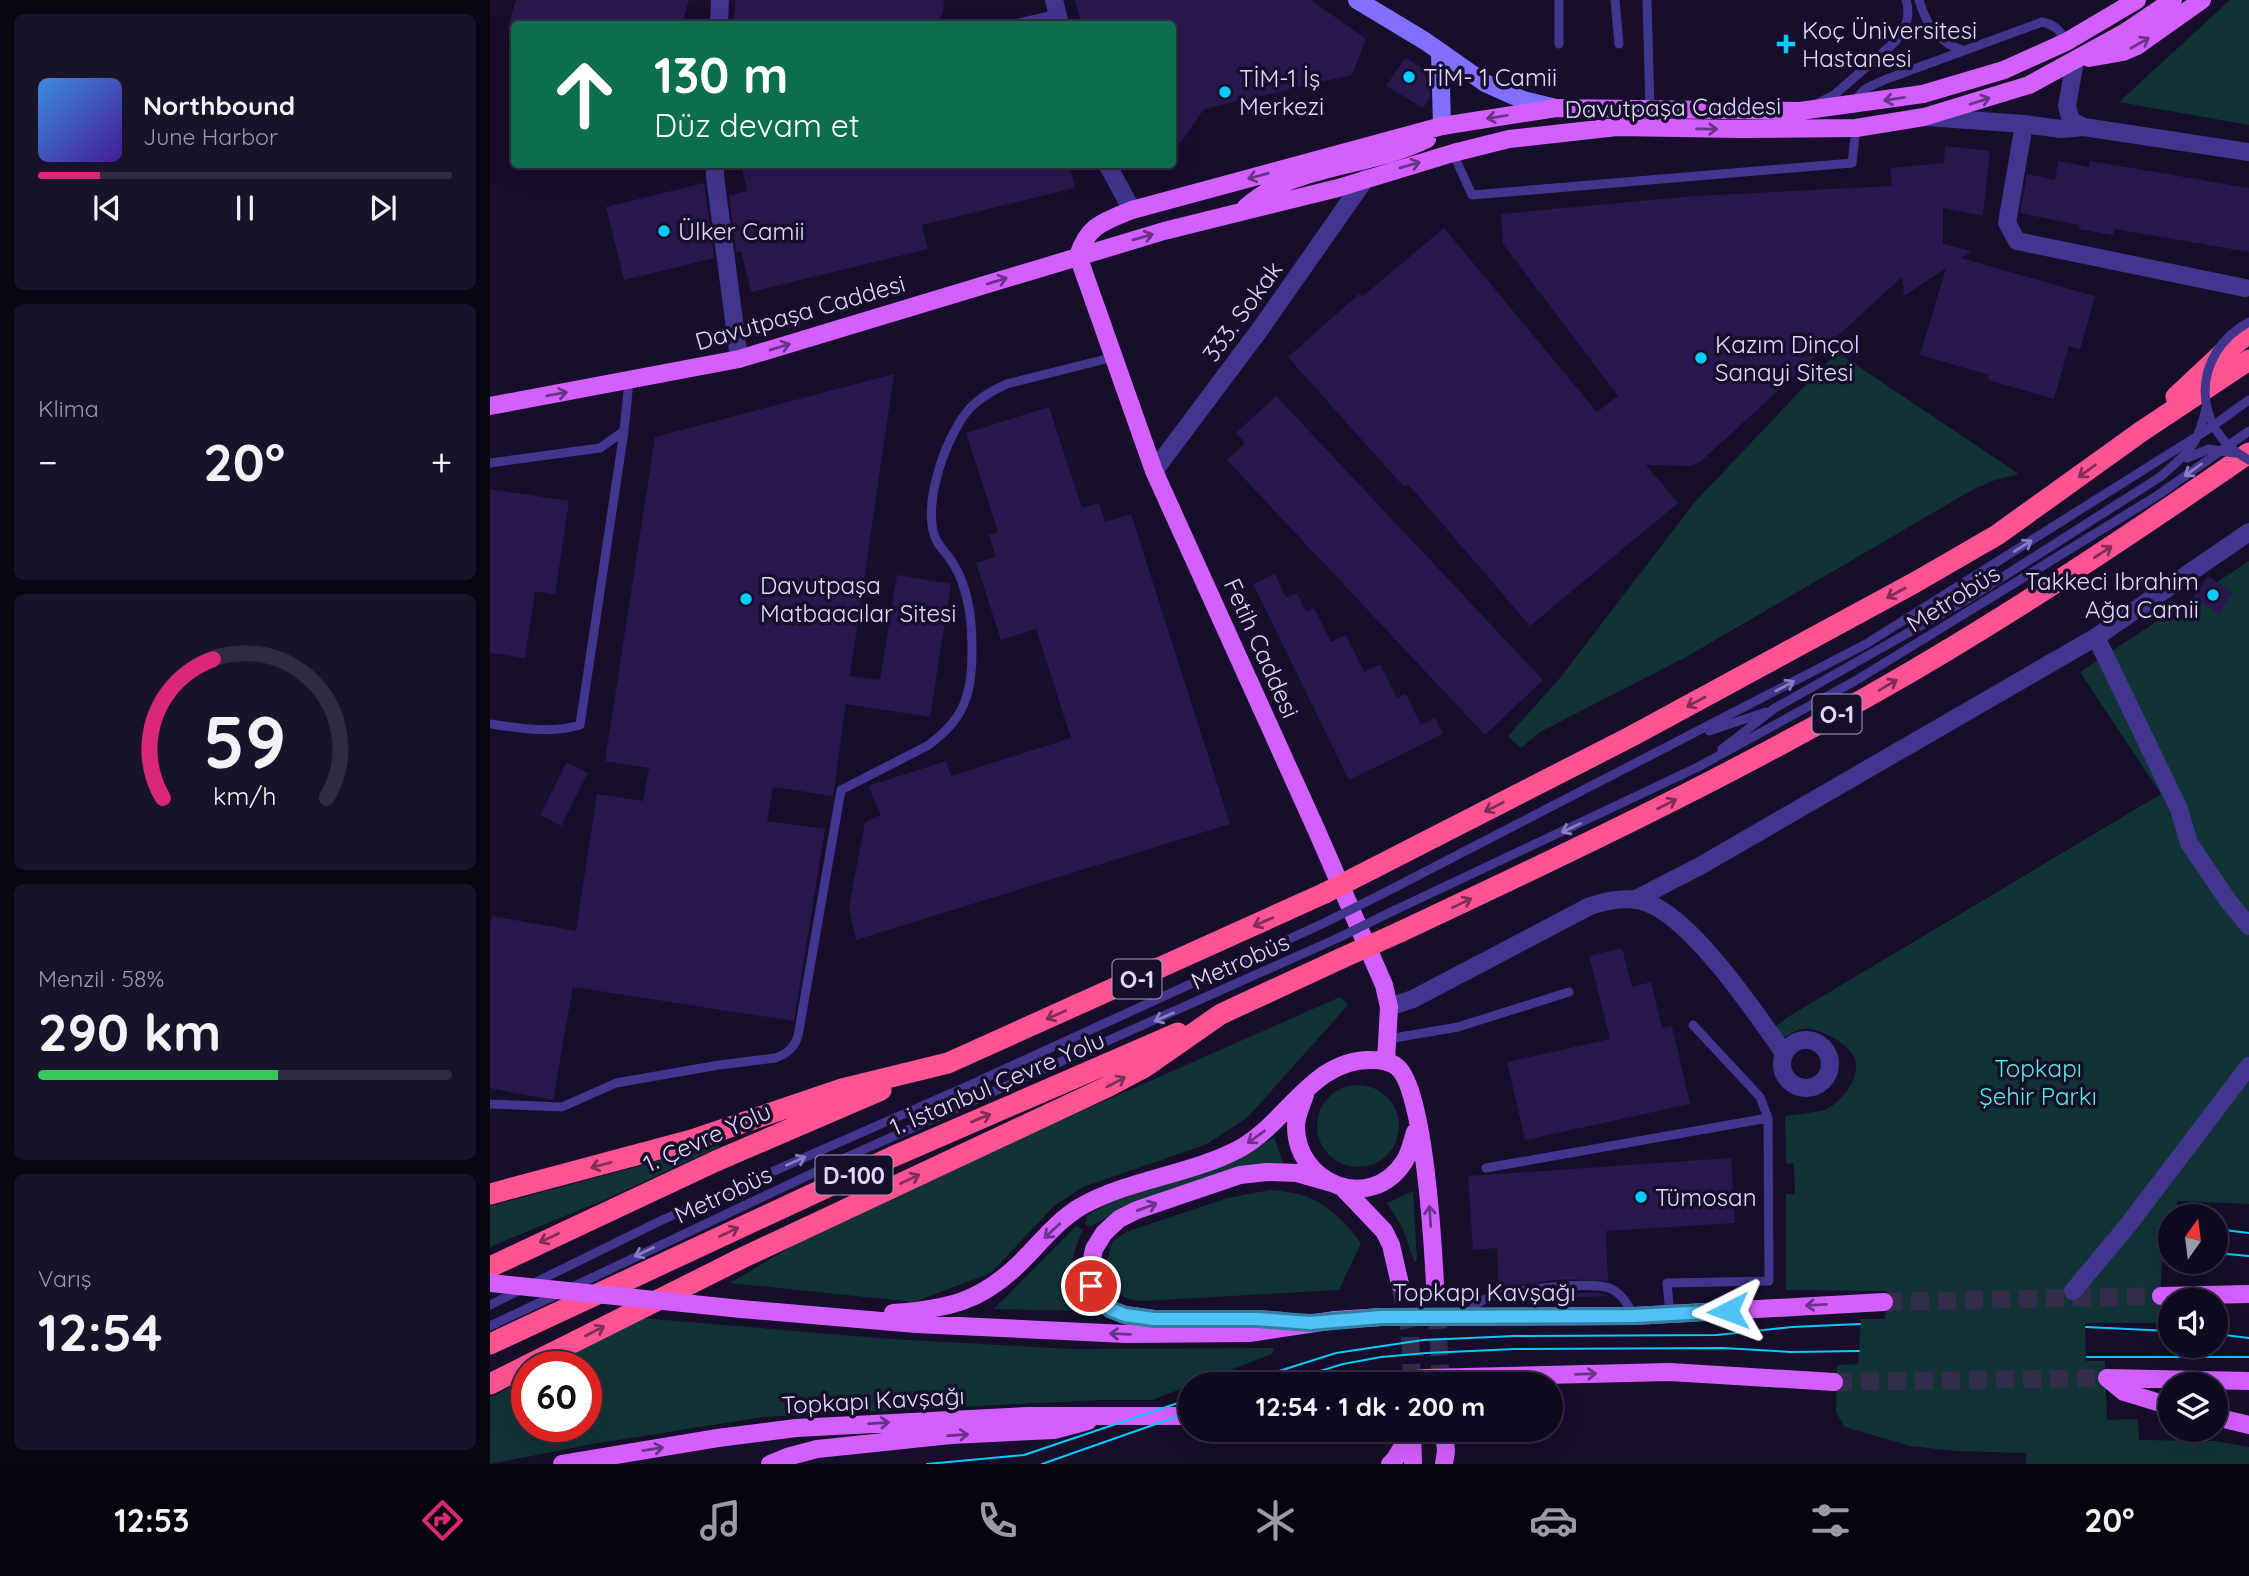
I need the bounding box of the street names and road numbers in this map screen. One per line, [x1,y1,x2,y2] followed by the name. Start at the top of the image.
[1564,90,1782,124] street label: Davutpaşa Caddesi
[1196,255,1288,367] street label: 333. Sokak
[692,268,908,356] street label: Davutpaşa Caddesi
[1901,558,2005,638] street label: Metrobüs
[1218,574,1306,722] street label: Fetih Caddesi
[1812,694,1862,734] road number: O-1
[1186,926,1294,996] street label: Metrobüs
[1112,960,1162,998] road number: O-1
[885,1024,1109,1142] street label: 1. İstanbul Çevre Yolu
[639,1096,775,1178] street label: 1. Çevre Yolu
[816,1156,892,1194] road number: D-100
[669,1158,777,1230] street label: Metrobüs
[1392,1277,1576,1307] street label: Topkapı Kavşağı
[781,1380,965,1420] street label: Topkapı Kavşağı

